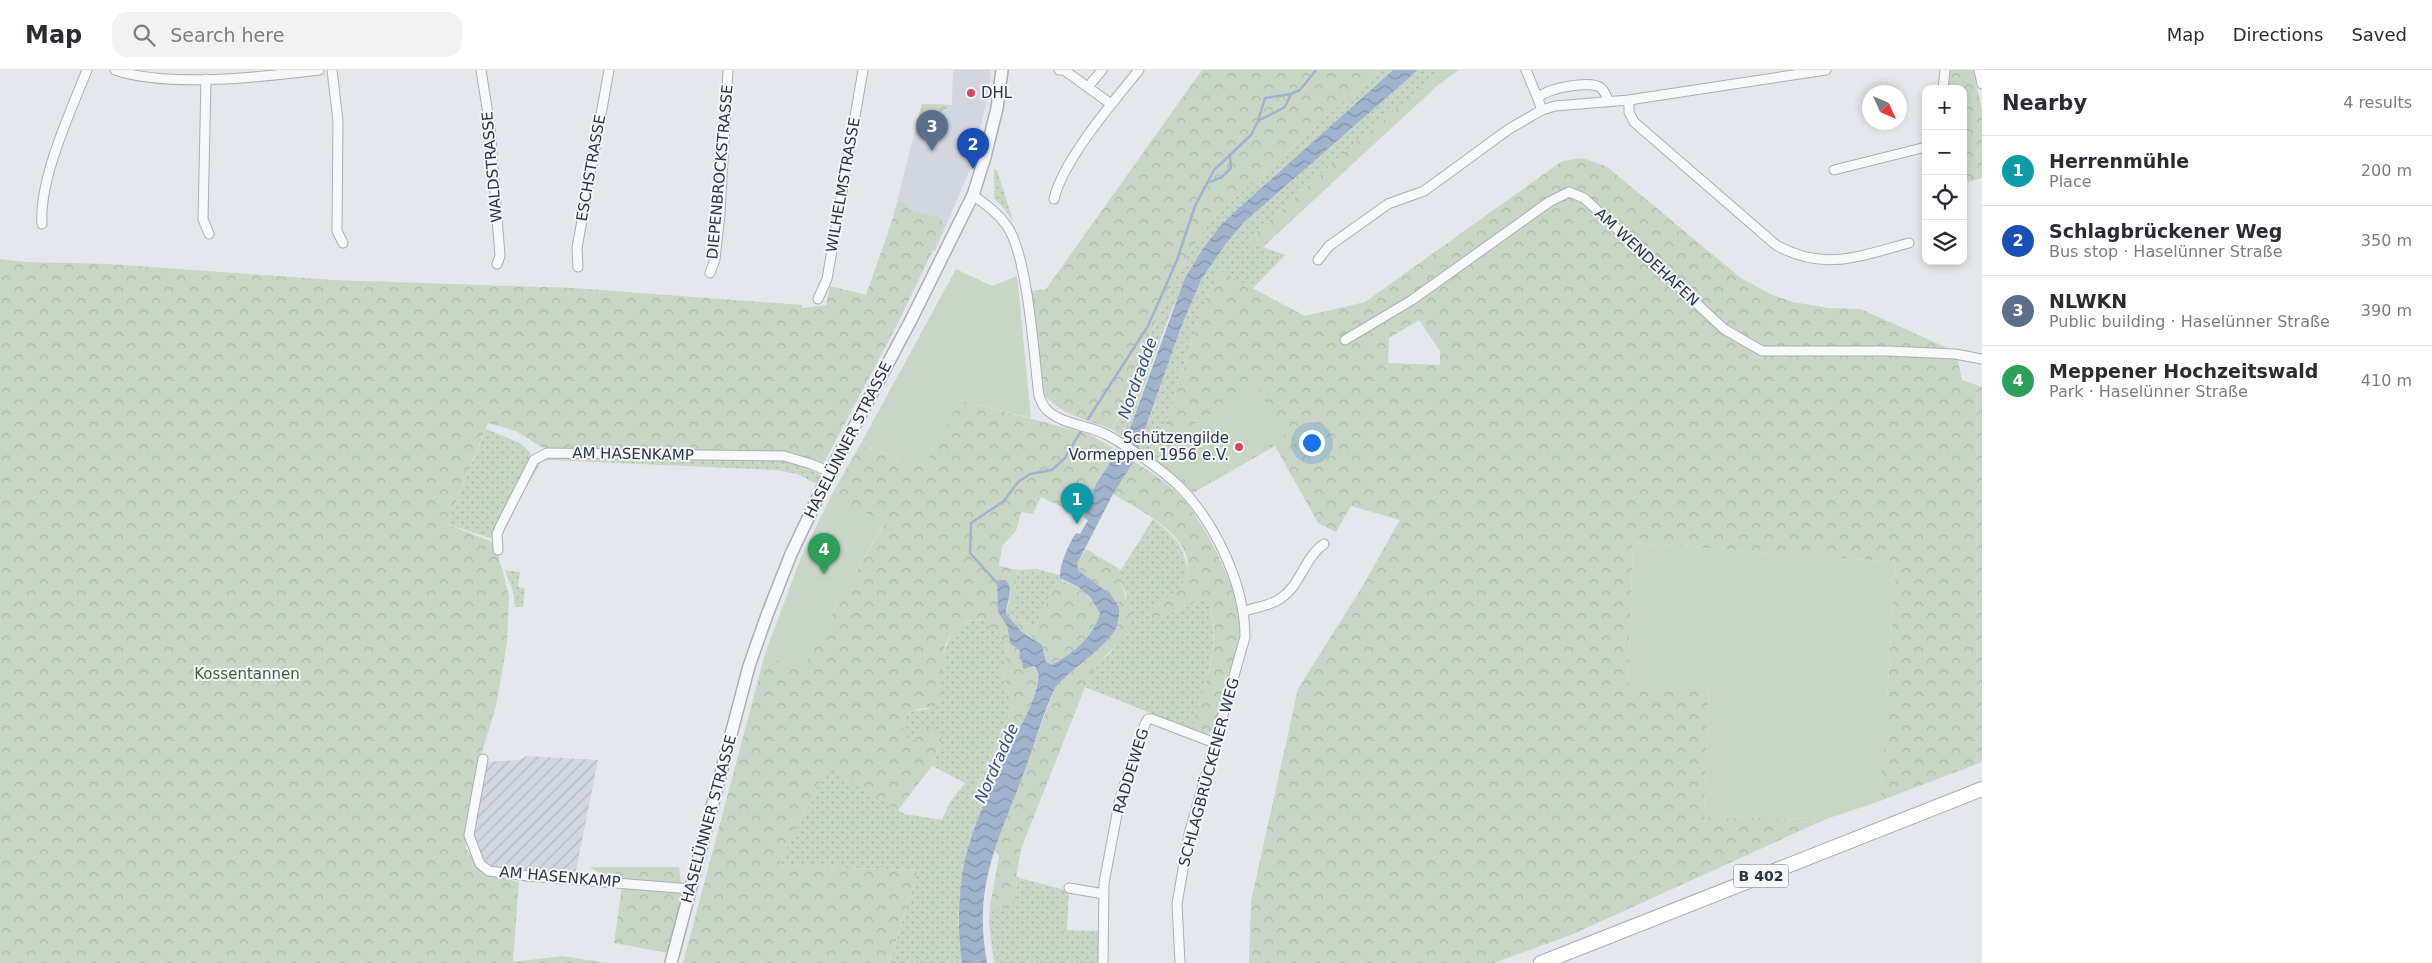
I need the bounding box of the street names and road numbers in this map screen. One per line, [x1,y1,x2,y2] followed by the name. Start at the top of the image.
[703,84,737,260] street label: DIEPENBROCKSTRASSE
[478,111,506,223] street label: WALDSTRASSE
[573,113,609,223] street label: ESCHSTRASSE
[822,116,864,254] street label: WILHELMSTRASSE
[1591,204,1703,310] street label: AM WENDEHAFEN
[800,358,895,521] street label: HASELÜNNER STRASSE
[572,444,694,464] street label: AM HASENKAMP
[1174,675,1243,868] street label: SCHLAGBRÜCKENER WEG
[1109,726,1153,816] street label: RADDEWEG
[677,733,740,905] street label: HASELÜNNER STRASSE
[499,863,621,891] street label: AM HASENKAMP
[1734,864,1788,888] road number: B 402

